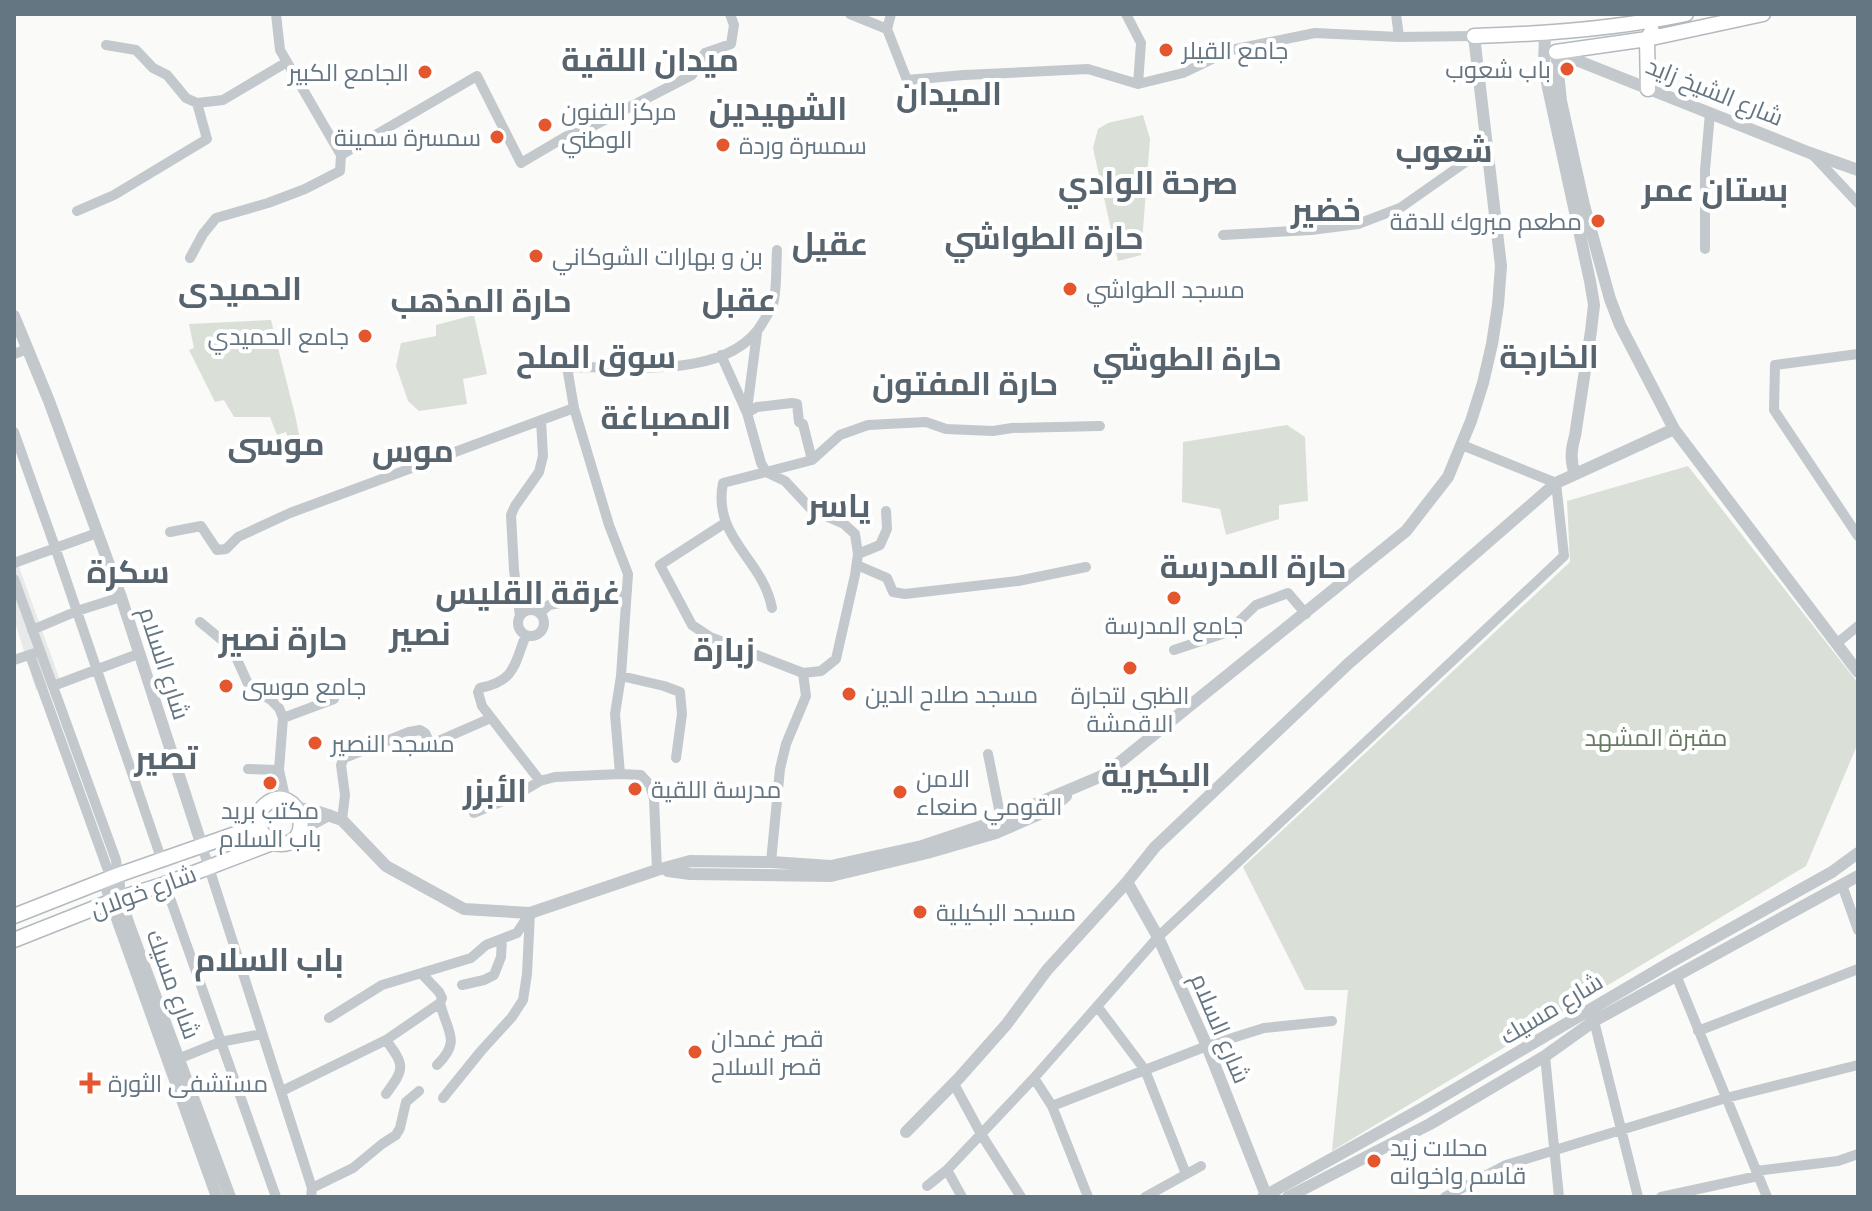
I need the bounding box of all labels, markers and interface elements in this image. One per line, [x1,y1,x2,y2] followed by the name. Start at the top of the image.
[1180,34,1288,67] place label: جامع القيلر
[561,38,739,81] district label: ميدان اللقية
[1157,41,1175,59] marker: جامع القيلر
[1641,49,1788,134] street label: شارع الشيخ زايد
[1445,53,1551,85] place label: باب شعوب
[286,56,409,89] place label: الجامع الكبير
[1558,60,1576,78] marker: باب شعوب
[416,63,434,81] marker: الجامع الكبير
[896,72,1002,115] district label: الميدان
[709,87,847,130] district label: الشهيدين
[561,95,677,159] place label: مركز الفنون الوطني
[536,116,554,134] marker: مركز الفنون الوطني
[334,121,481,153] place label: سمسرة سمينة
[488,128,506,146] marker: سمسرة سمينة
[739,129,867,161] place label: سمسرة وردة
[1395,129,1493,172] district label: شعوب
[714,136,732,154] marker: سمسرة وردة
[1058,161,1238,209] district label: صرحة الوادي
[1641,168,1788,211] district label: بستان عمر
[1290,188,1361,231] district label: خضير
[1390,205,1582,238] place label: مطعم مبروك للدقة
[1589,212,1607,230] marker: مطعم مبروك للدقة
[945,216,1143,263] district label: حارة الطواشي
[792,222,868,265] district label: عقيل
[552,240,763,276] place label: بن و بهارات الشوكاني
[527,247,545,265] marker: بن و بهارات الشوكاني
[178,267,302,310] district label: الحميدى
[1086,273,1245,308] place label: مسجد الطواشي
[702,278,776,321] district label: عقبل
[390,279,572,322] district label: حارة المذهب
[1061,280,1079,298] marker: مسجد الطواشي
[207,320,349,355] place label: جامع الحميدي
[356,327,374,345] marker: جامع الحميدي
[516,335,676,379] district label: سوق الملح
[1499,335,1599,378] district label: الخارجة
[1093,337,1281,384] district label: حارة الطوشي
[872,362,1058,405] district label: حارة المفتون
[601,396,731,439] district label: المصباغة
[227,422,325,465] district label: موسى
[372,429,454,472] district label: موس
[807,484,871,527] district label: ياسر
[1160,545,1346,588] district label: حارة المدرسة
[86,550,170,593] district label: سكرة
[435,571,621,614] district label: غرقة القليس
[1165,589,1183,607] marker: جامع المدرسة
[131,603,198,724] street label: شارع السلام
[1105,609,1243,642] place label: جامع المدرسة
[388,612,451,655] district label: نصير
[218,617,347,660] district label: حارة نصير
[693,628,755,671] district label: زبارة
[1121,659,1139,677] marker: الظبي لتجارة الاقمشة
[242,670,366,703] place label: جامع موسى
[217,677,235,695] marker: جامع موسى
[865,678,1038,711] place label: مسجد صلاح الدين
[1071,679,1189,739] place label: الظبي لتجارة الاقمشة
[840,685,858,703] marker: مسجد صلاح الدين
[1584,721,1728,753] park label: مقبرة المشهد
[329,727,455,759] place label: مسجد النصير
[306,734,324,752] marker: مسجد النصير
[133,736,199,779] district label: تصير
[1101,753,1211,796] district label: البكيرية
[916,762,1063,826] place label: الامن القومي صنعاء
[462,769,527,812] district label: الأبزر
[651,773,781,805] place label: مدرسة اللقية
[261,774,279,792] marker: مكتب بريد باب السلام
[626,780,644,798] marker: مدرسة اللقية
[891,783,909,801] marker: الامن القومي صنعاء
[219,794,321,855] place label: مكتب بريد باب السلام
[86,857,201,926] street label: شارع خولان
[936,896,1076,928] place label: مسجد البكيلية
[911,903,929,921] marker: مسجد البكيلية
[138,925,209,1044] street label: شارع مسيك
[194,938,344,982] district label: باب السلام
[1494,965,1609,1052] street label: شارع مسيك
[1183,968,1259,1088] street label: شارع السلام
[711,1022,824,1083] place label: قصر غمدان قصر السلاح
[686,1043,704,1061] marker: قصر غمدان قصر السلاح
[108,1067,268,1099] place label: مستشفى الثورة
[79,1072,101,1094] marker: مستشفى الثورة
[1390,1131,1526,1192] place label: محلات زيد قاسم واخوانه
[1365,1152,1383,1170] marker: محلات زيد قاسم واخوانه

